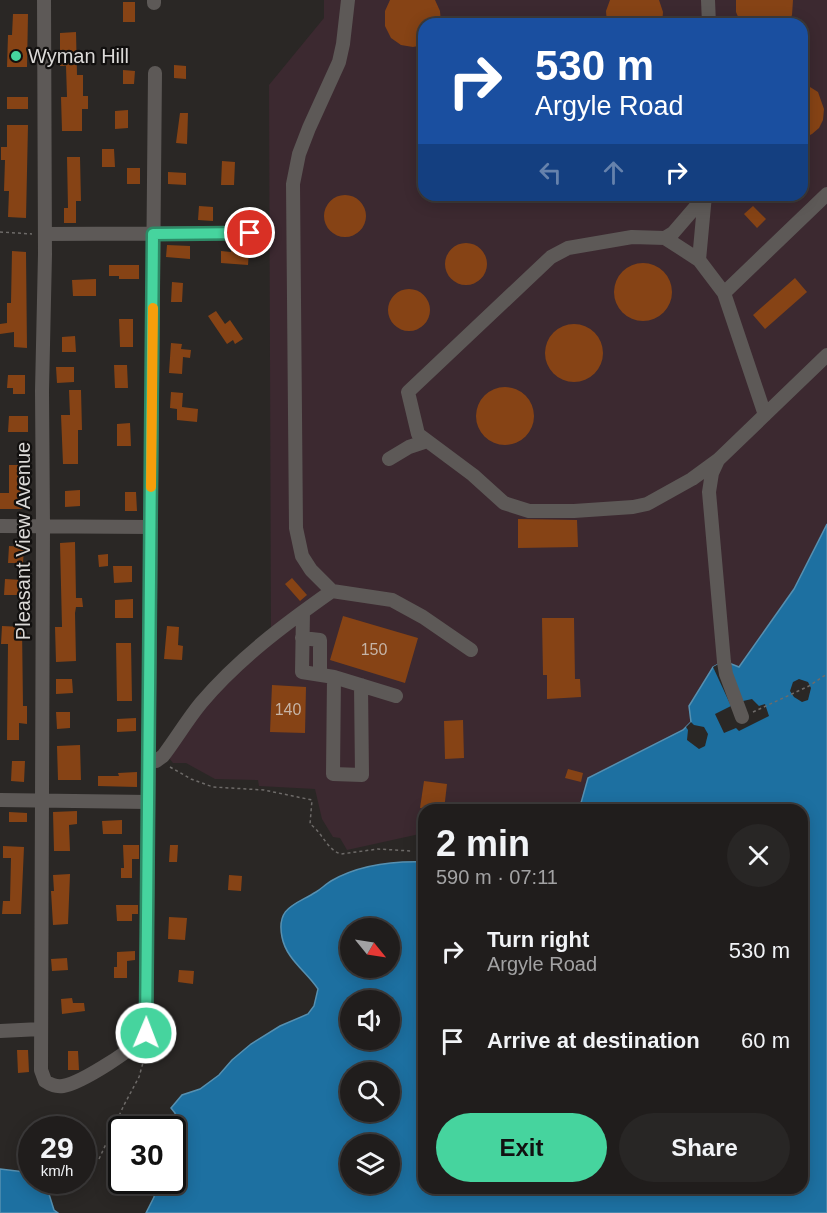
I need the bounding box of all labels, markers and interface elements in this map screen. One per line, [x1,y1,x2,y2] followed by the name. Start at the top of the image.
[436,42,514,120] icon: right
[535,42,654,89] text: 530 m
[28,45,129,67] place label: Wyman Hill
[9,49,23,63] marker: Wyman Hill
[535,91,684,121] text: Argyle Road
[534,156,567,189] icon: left
[597,156,630,189] icon: ahead
[660,156,693,189] icon: right
[224,207,275,258] pin
[233,216,266,249] icon: arrive
[12,442,34,640] street label: Pleasant View Avenue
[361,641,387,658] house number: 150
[275,701,301,718] house number: 140
[436,823,530,864] text: 2 min
[727,824,790,887] button: close
[436,866,558,888] text: 590 m · 07:11
[340,918,400,978] north arrow
[340,918,400,1194] map controls
[487,927,589,952] text: Turn right
[436,935,469,968] icon: right
[729,938,790,963] text: 530 m
[487,953,597,975] text: Argyle Road
[340,990,400,1050] button: sound
[114,1001,178,1065] position arrow
[436,1025,469,1058] icon: arrive
[487,1028,700,1053] text: Arrive at destination
[741,1028,790,1053] text: 60 m
[340,1062,400,1122] button: search
[436,1113,607,1182] button: Exit
[619,1113,790,1182] button: Share
[108,1116,186,1194] speed limit sign: 30
[40,1131,74,1164] text: 29
[340,1134,400,1194] button: layers
[41,1162,73,1179] text: km/h

